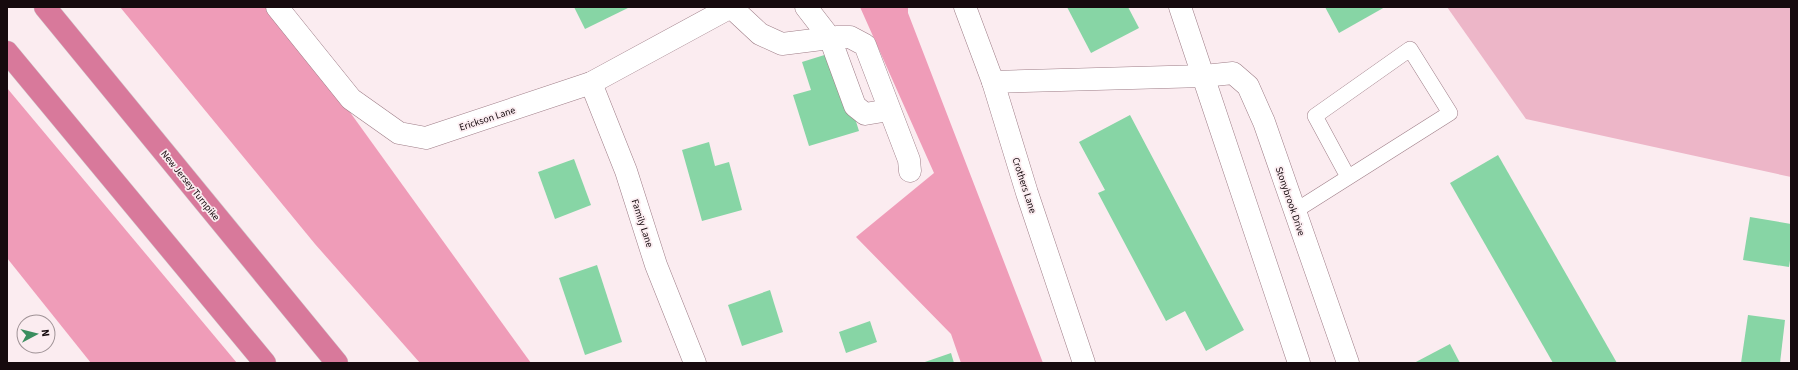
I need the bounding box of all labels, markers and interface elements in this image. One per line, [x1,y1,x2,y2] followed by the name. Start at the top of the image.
[458,103,517,135] street label: Erickson Lane
[157,148,223,224] street label: New Jersey Turnpike
[1008,156,1040,215] street label: Crothers Lane
[1272,165,1308,238] street label: Stonybrook Drive
[628,197,656,249] street label: Family Lane
[16,314,56,354] north arrow
[38,328,53,337] text: N

